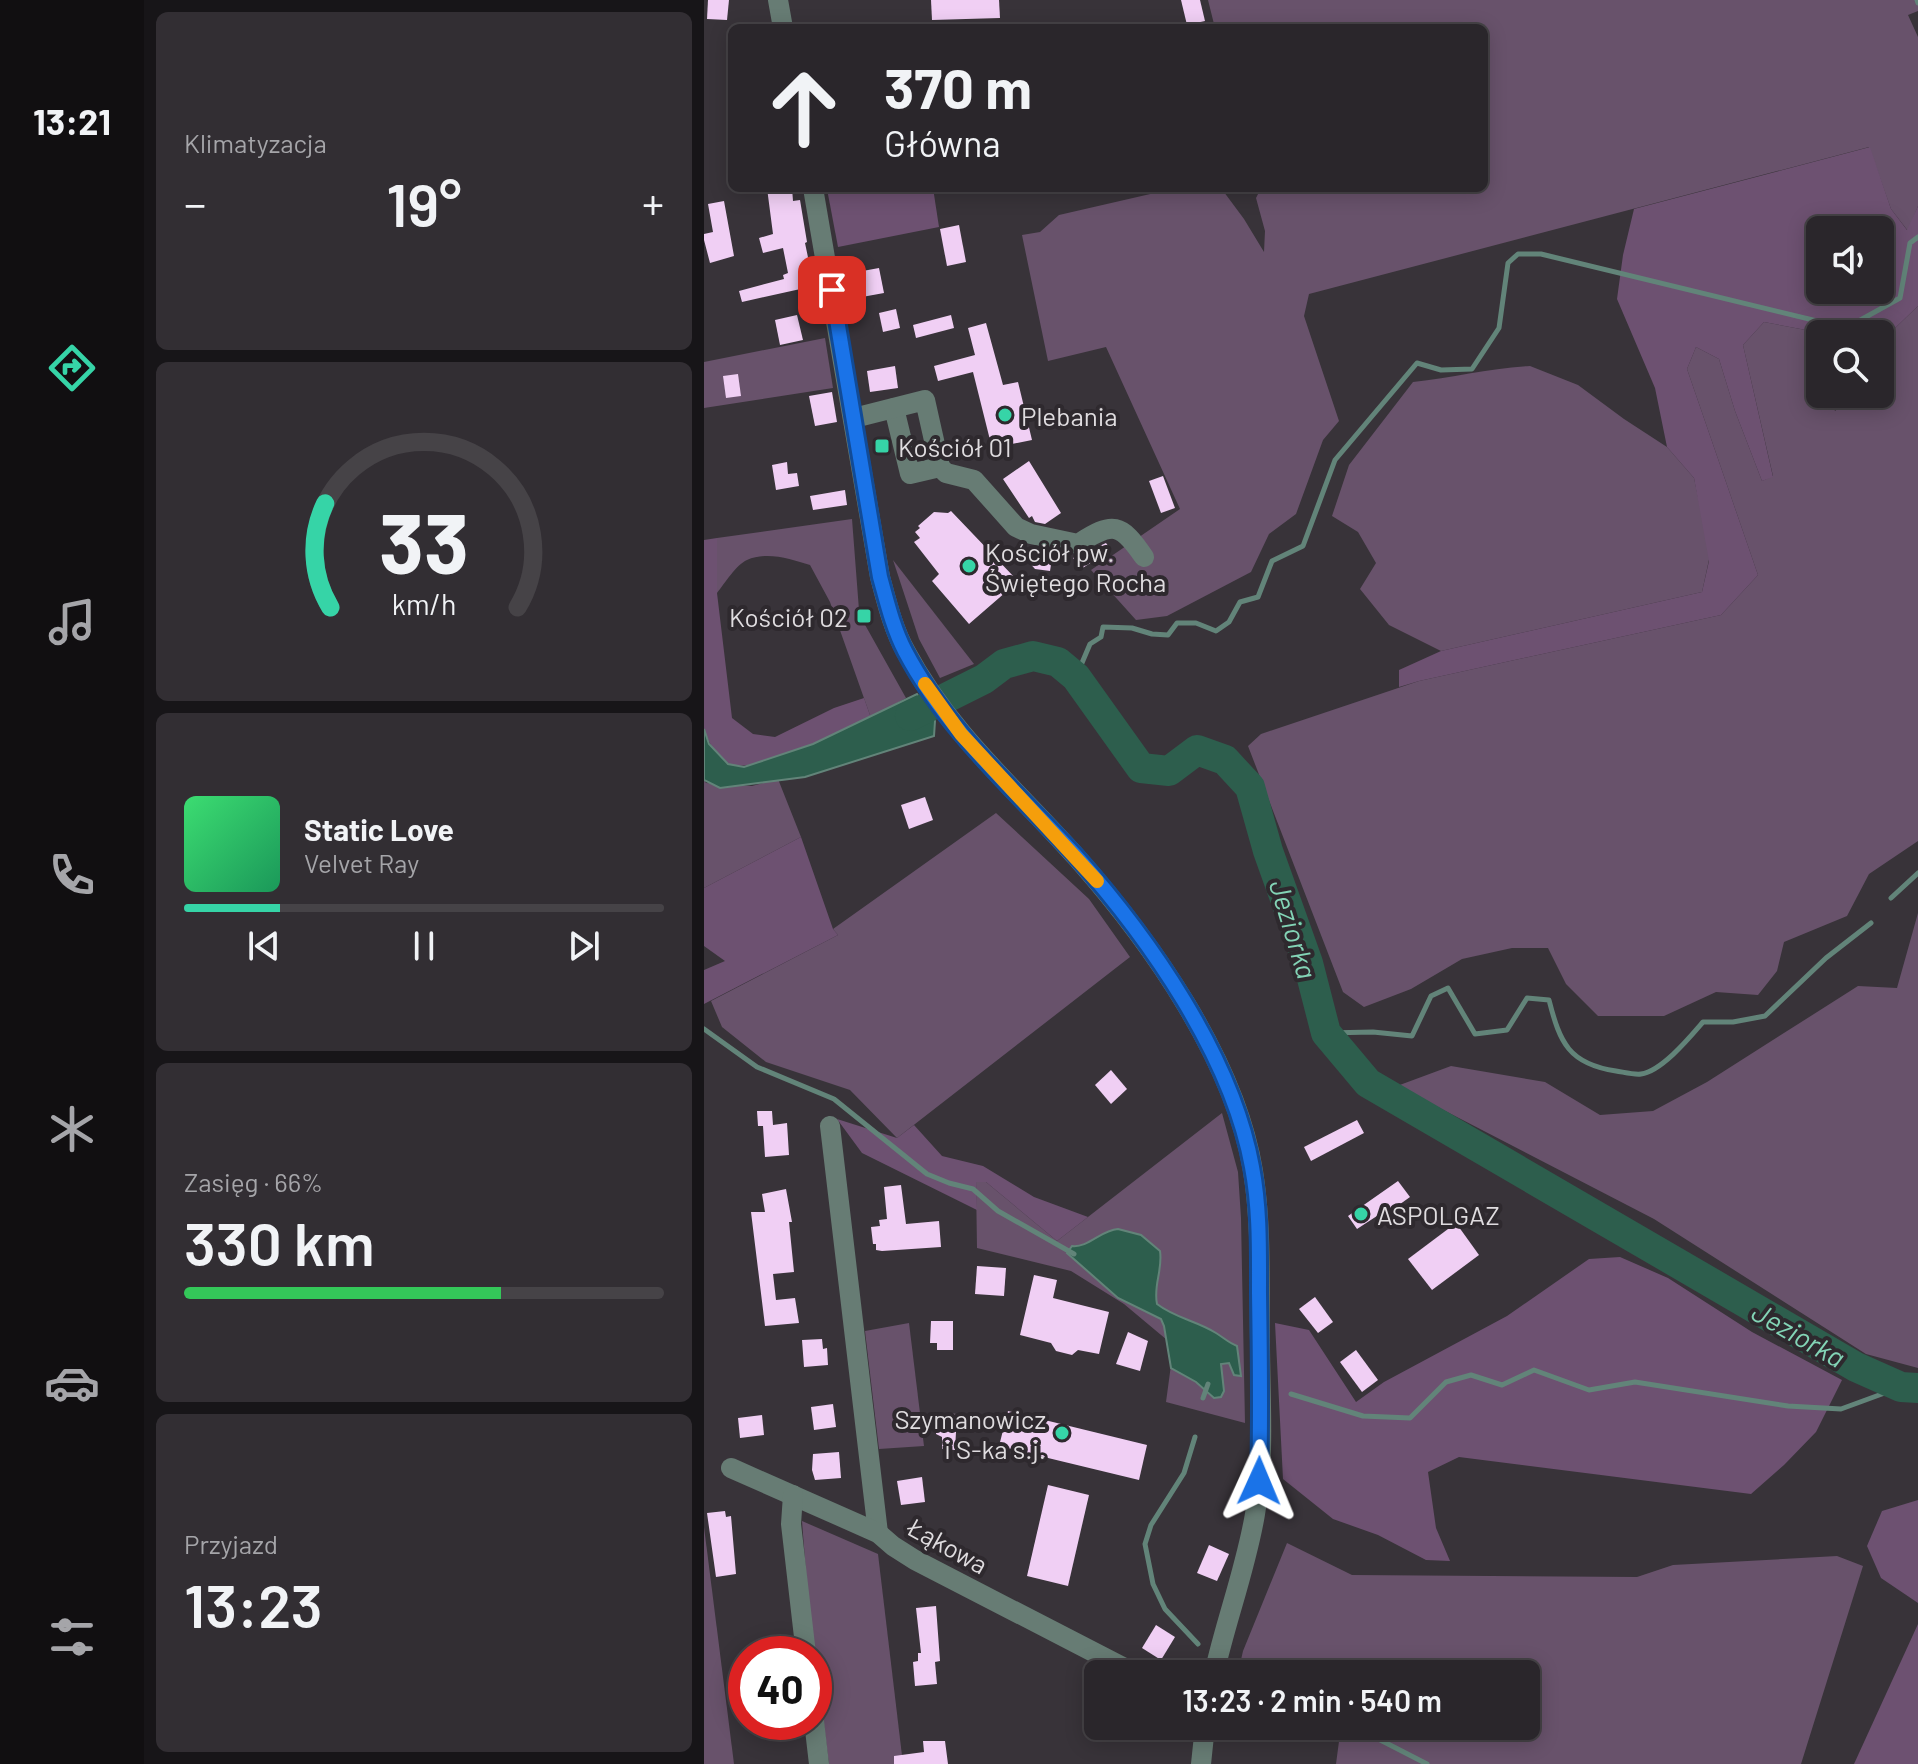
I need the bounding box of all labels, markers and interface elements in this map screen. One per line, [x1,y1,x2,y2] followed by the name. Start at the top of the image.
[884,53,1032,120] text: 370 m
[752,56,856,160] icon: ahead
[33,99,111,142] text: 13:21
[884,121,1001,164] text: Główna
[184,127,327,158] text: Klimatyzacja
[386,167,462,239] text: 19°
[184,176,206,229] text: −
[642,176,664,229] text: +
[1806,216,1894,408] map controls
[1806,216,1894,304] button: sound
[798,256,866,324] pin
[810,268,854,312] icon: arrive
[1806,320,1894,408] button: search
[44,340,100,396] icon: directions
[1021,400,1118,431] place label: Plebania
[996,406,1014,424] marker: Plebania
[898,431,1012,462] place label: Kościół 01
[873,437,891,455] marker: Kościół 01
[379,490,469,590] text: 33
[985,536,1166,597] place label: Kościół pw. Świętego Rocha
[960,557,978,575] marker: Kościół pw. Świętego Rocha
[392,586,456,621] text: km/h
[44,594,100,650] icon: music
[729,601,848,632] place label: Kościół 02
[855,607,873,625] marker: Kościół 02
[304,811,454,847] text: Static Love
[44,847,100,903] icon: phone
[304,847,419,878] text: Velvet Ray
[1263,875,1325,983] water label: Jeziorka
[242,924,286,968] icon: previous
[402,924,446,968] icon: pause
[562,924,606,968] icon: next
[44,1101,100,1157] icon: climate
[184,1166,323,1197] text: Zasięg · 66%
[1377,1199,1500,1230] place label: ASPOLGAZ
[1352,1205,1370,1223] marker: ASPOLGAZ
[184,1206,375,1278] text: 330 km
[1746,1294,1852,1374] water label: Jeziorka
[44,1355,100,1411] icon: car
[894,1403,1046,1464] place label: Szymanowicz i S-ka s.j.
[1053,1424,1071,1442] marker: Szymanowicz i S-ka s.j.
[1217,1439,1301,1523] position arrow
[902,1510,993,1580] street label: Łąkowa
[184,1528,278,1559] text: Przyjazd
[184,1568,323,1640] text: 13:23
[44,1609,100,1665] icon: filters
[728,1636,832,1740] speed limit sign: 40
[1182,1682,1442,1718] text: 13:23 · 2 min · 540 m

